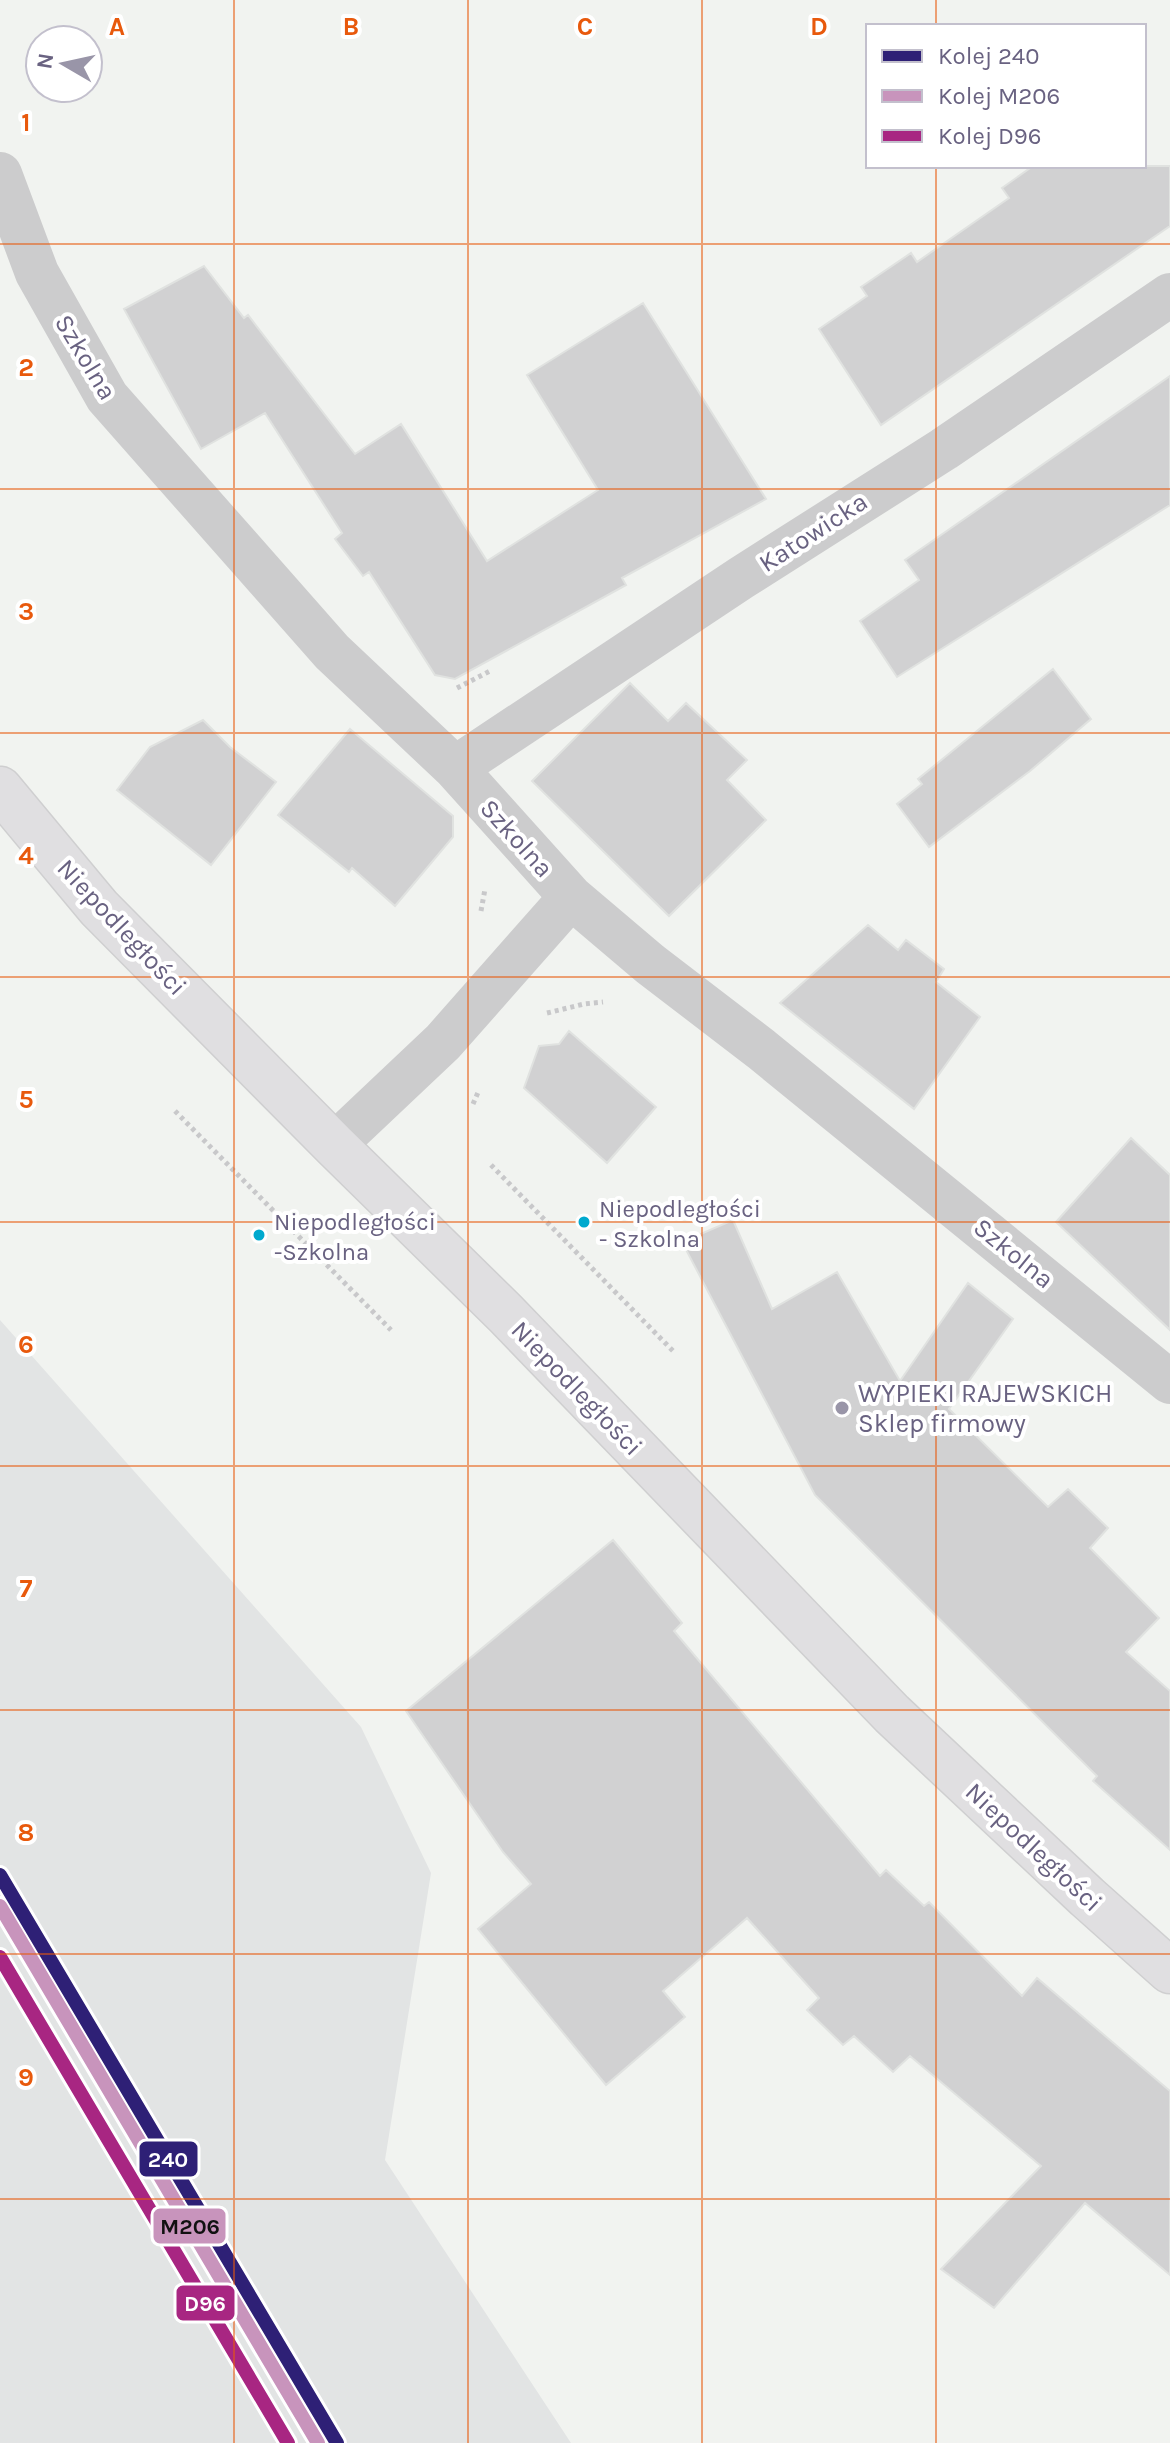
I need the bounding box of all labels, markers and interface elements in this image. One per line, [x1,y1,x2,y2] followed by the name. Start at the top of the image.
[109,11,125,42] text: A
[343,11,359,42] text: B
[577,11,593,42] text: C
[810,11,828,42] text: D
[24,24,104,104] north arrow
[866,24,1146,168] legend
[938,42,1040,70] text: Kolej 240
[31,51,59,71] text: N
[938,82,1060,110] text: Kolej M206
[21,107,31,138] text: 1
[938,122,1041,150] text: Kolej D96
[48,309,123,406] street label: Szkolna
[18,352,34,383] text: 2
[753,486,873,579] street label: Katowicka
[18,596,34,627] text: 3
[474,793,560,884] street label: Szkolna
[18,840,34,871] text: 4
[51,853,193,1002] street label: Niepodległości
[18,1084,34,1115] text: 5
[599,1195,761,1253] place label: Niepodległości - Szkolna
[274,1208,436,1266] place label: Niepodległości -Szkolna
[967,1212,1060,1295] street label: Szkolna
[576,1214,592,1230] marker: Niepodległości - Szkolna
[251,1227,267,1243] marker: Niepodległości -Szkolna
[505,1315,649,1462] street label: Niepodległości
[18,1329,34,1360] text: 6
[858,1378,1112,1439] place label: WYPIEKI RAJEWSKICH Sklep firmowy
[833,1399,851,1417] marker: WYPIEKI RAJEWSKICH Sklep firmowy
[20,1573,33,1604] text: 7
[959,1776,1108,1918] street label: Niepodległości
[18,1817,34,1848] text: 8
[18,2062,34,2093] text: 9
[138,2140,199,2178] line badge: 240
[148,2147,188,2173] text: 240
[152,2207,227,2245] line badge: M206
[160,2214,220,2240] text: M206
[175,2284,236,2322] line badge: D96
[184,2291,226,2317] text: D96

